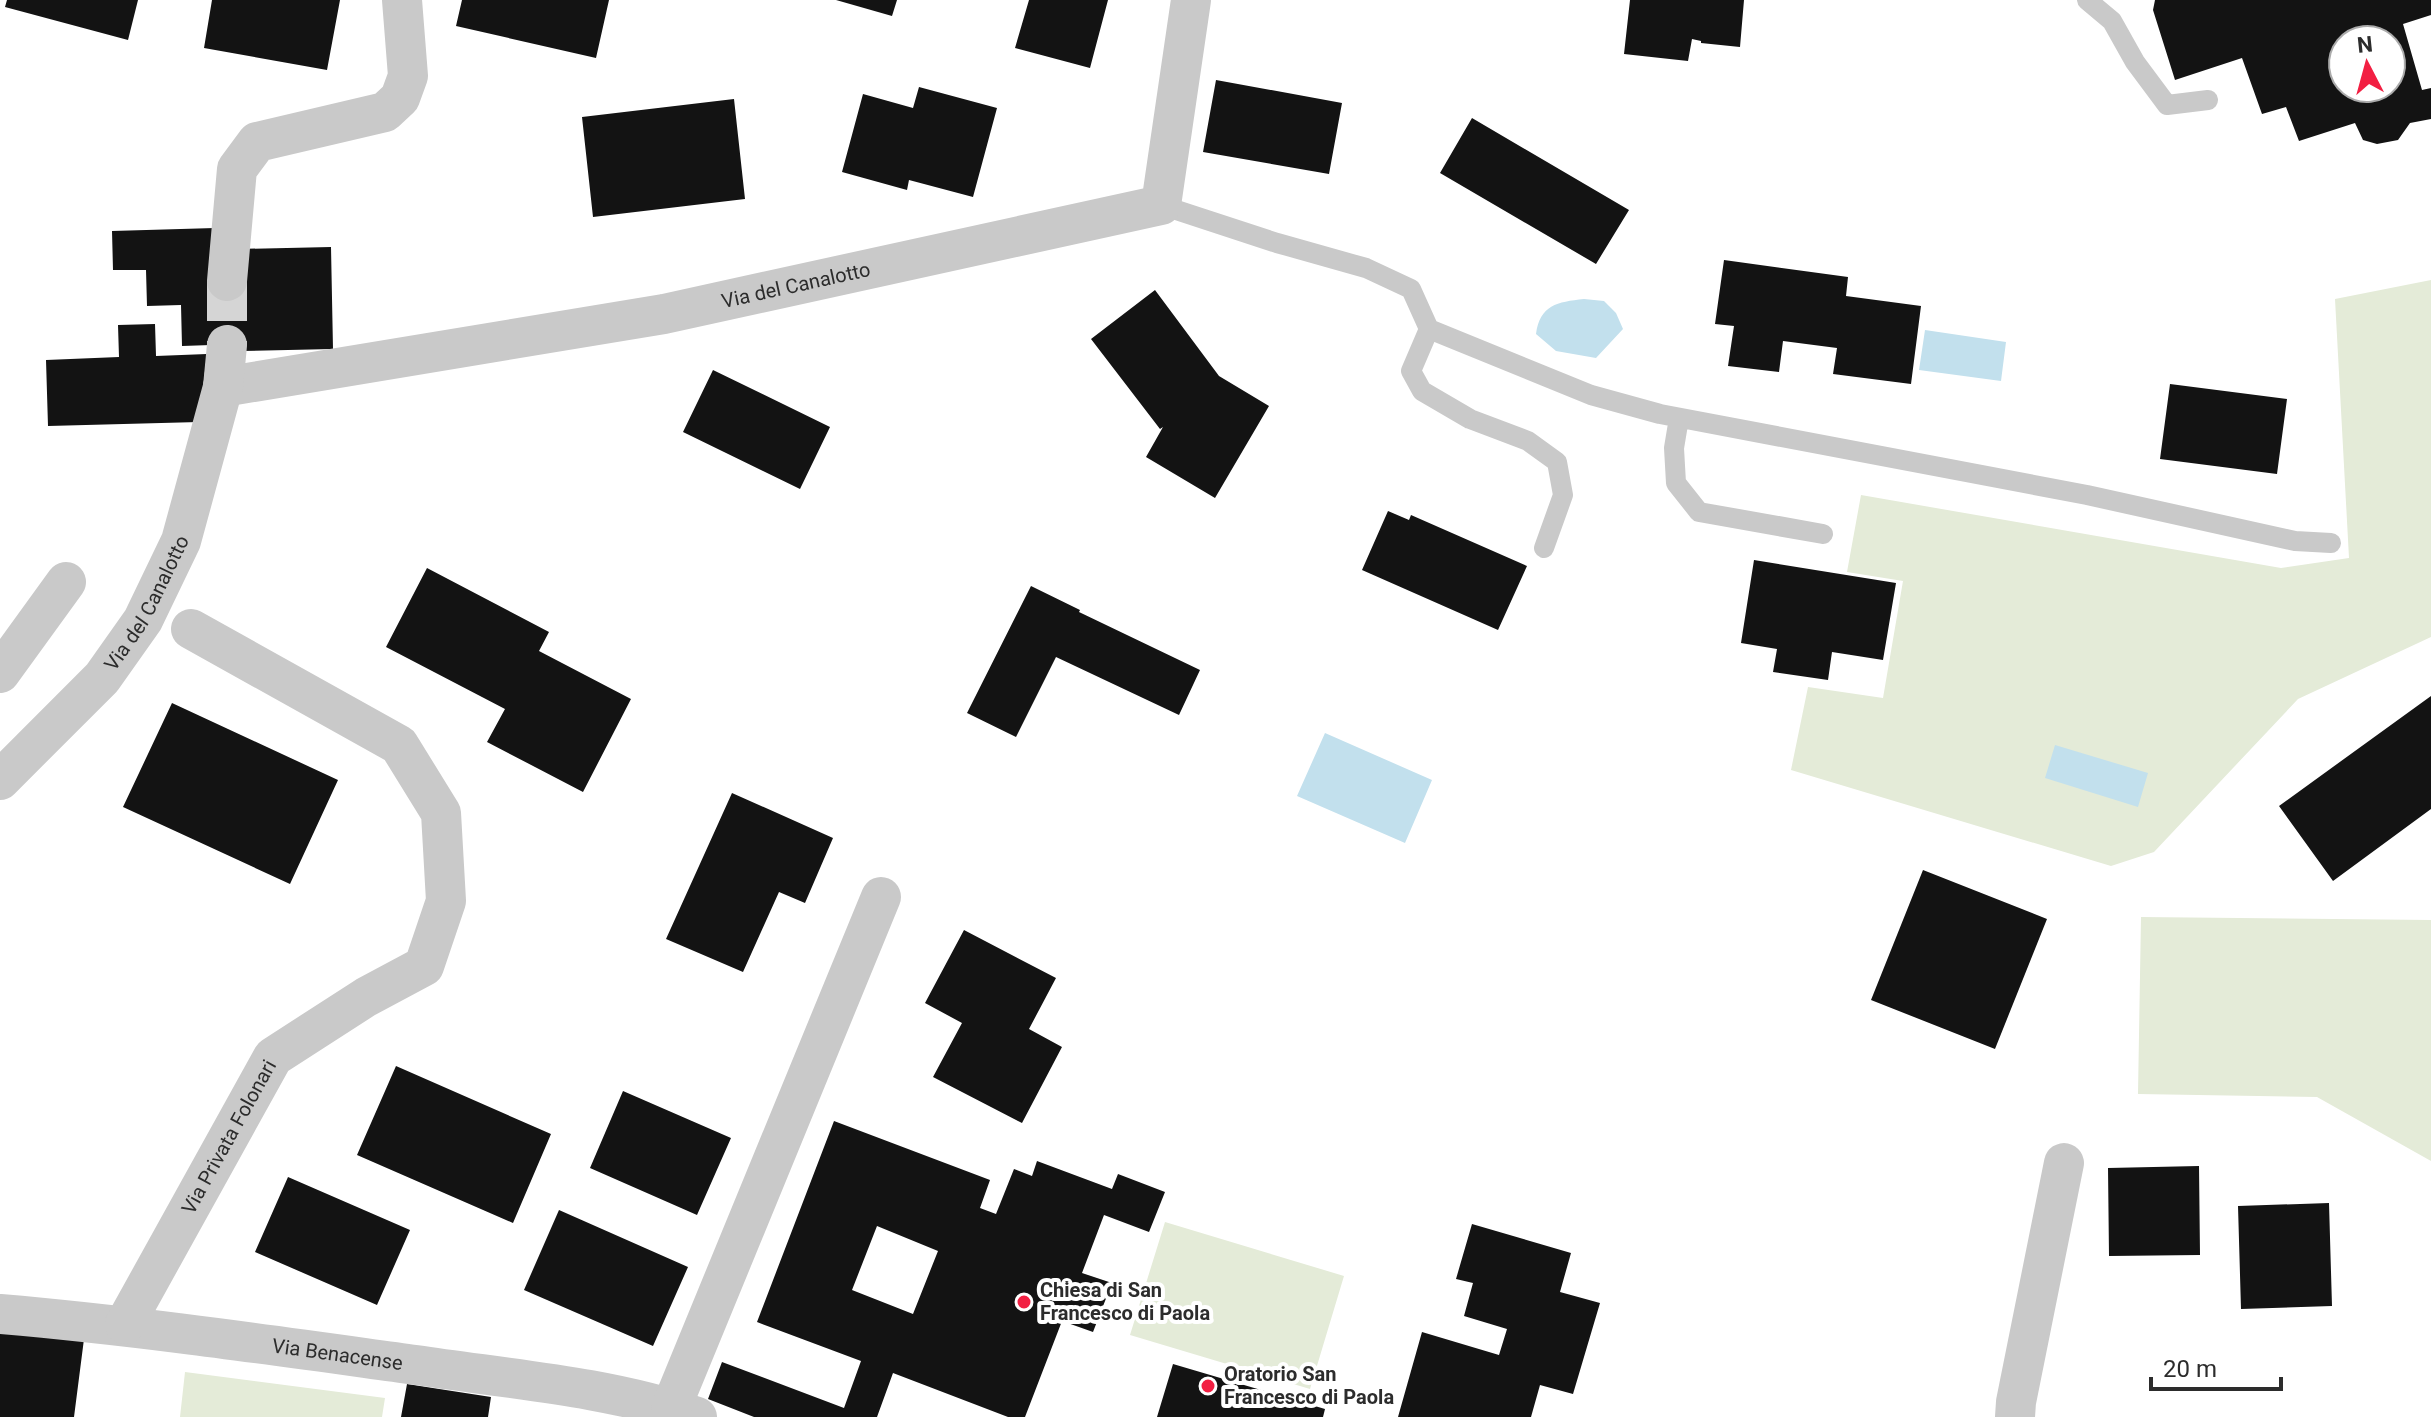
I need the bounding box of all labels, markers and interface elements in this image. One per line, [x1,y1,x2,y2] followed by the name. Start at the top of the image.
[2327,24,2407,104] north arrow
[2356,31,2374,58] text: N
[719,257,873,313] street label: Via del Canalotto
[99,531,194,675] street label: Via del Canalotto
[176,1055,281,1218] street label: Via Privata Folonari
[1040,1278,1210,1325] place label: Chiesa di San Francesco di Paola
[1015,1293,1033,1311] marker: Chiesa di San Francesco di Paola
[271,1333,404,1375] street label: Via Benacense
[2151,1341,2281,1391] scale bar
[2163,1355,2217,1383] text: 20 m
[1224,1362,1394,1409] place label: Oratorio San Francesco di Paola
[1199,1377,1217,1395] marker: Oratorio San Francesco di Paola

